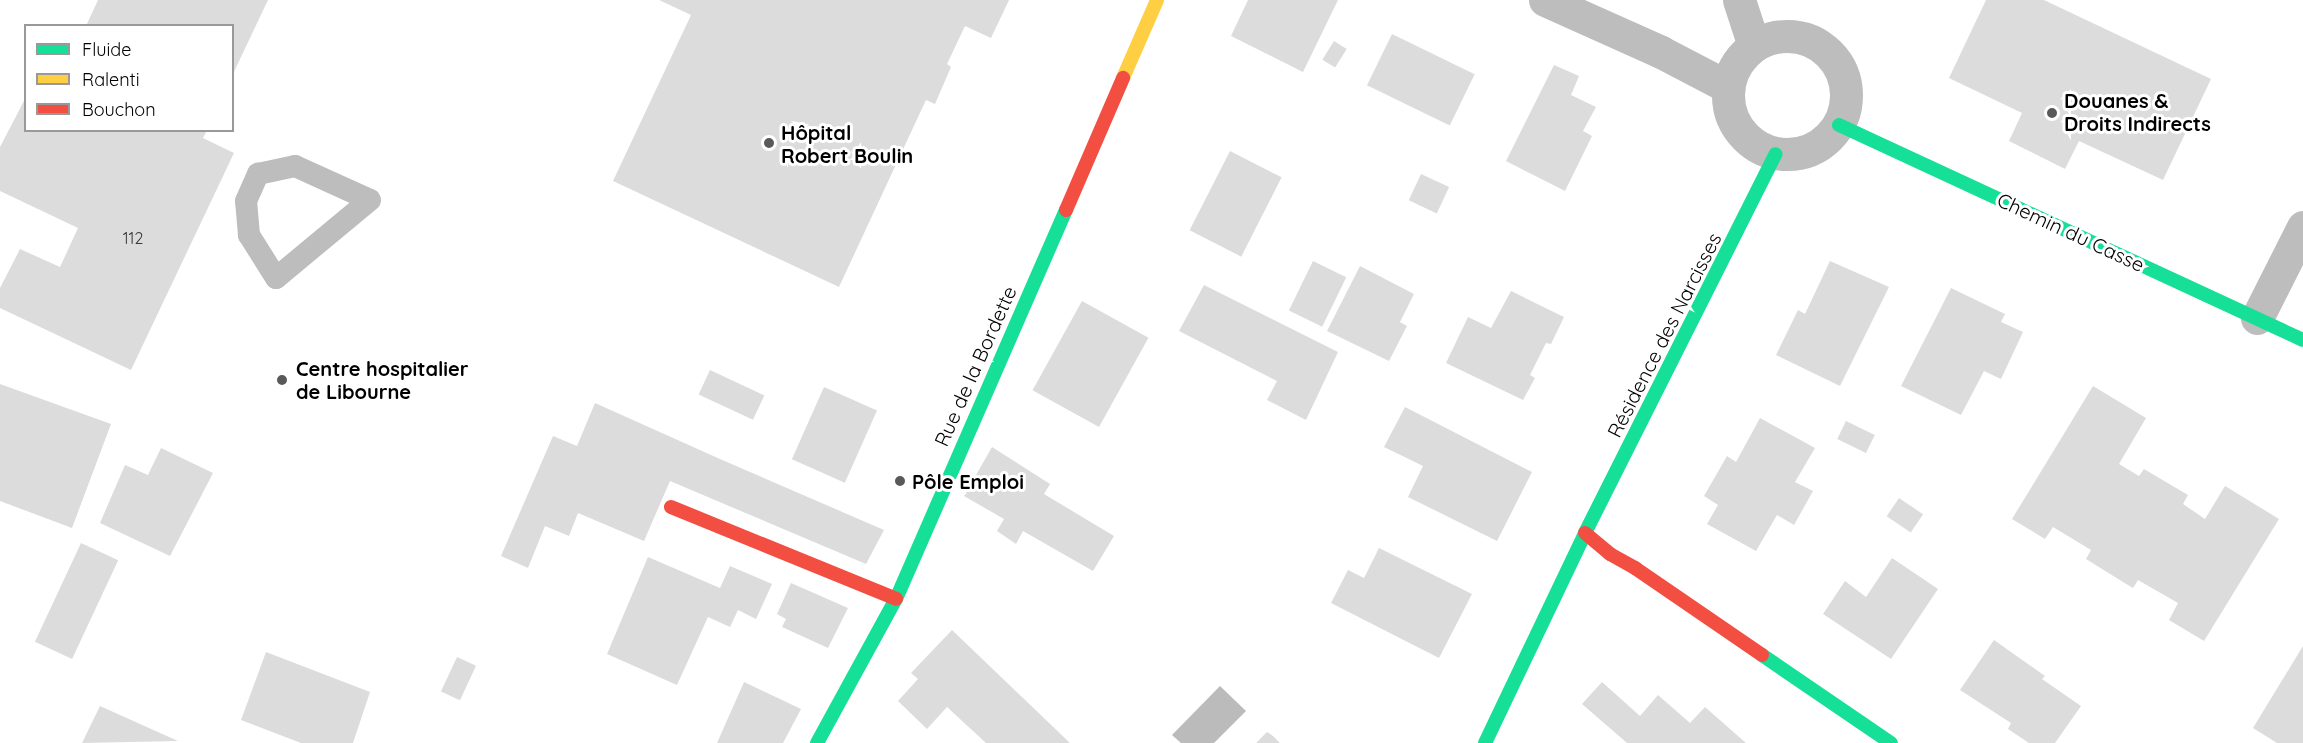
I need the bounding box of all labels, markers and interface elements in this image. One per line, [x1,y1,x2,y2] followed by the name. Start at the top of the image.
[24,24,234,132] legend
[82,38,131,61] text: Fluide
[82,68,140,91] text: Ralenti
[2064,89,2211,136] place label: Douanes & Droits Indirects
[82,98,156,121] text: Bouchon
[2045,106,2059,120] marker: Douanes & Droits Indirects
[781,120,913,167] place label: Hôpital Robert Boulin
[762,136,776,150] marker: Hôpital Robert Boulin
[1994,187,2148,277] street label: Chemin du Casse
[123,228,143,248] house number: 112
[1602,229,1726,441] street label: Résidence des Narcisses
[929,282,1021,450] street label: Rue de la Bordette
[296,356,469,403] place label: Centre hospitalier de Libourne
[273,371,291,389] marker: Centre hospitalier de Libourne
[912,469,1024,493] place label: Pôle Emploi
[893,474,907,488] marker: Pôle Emploi

